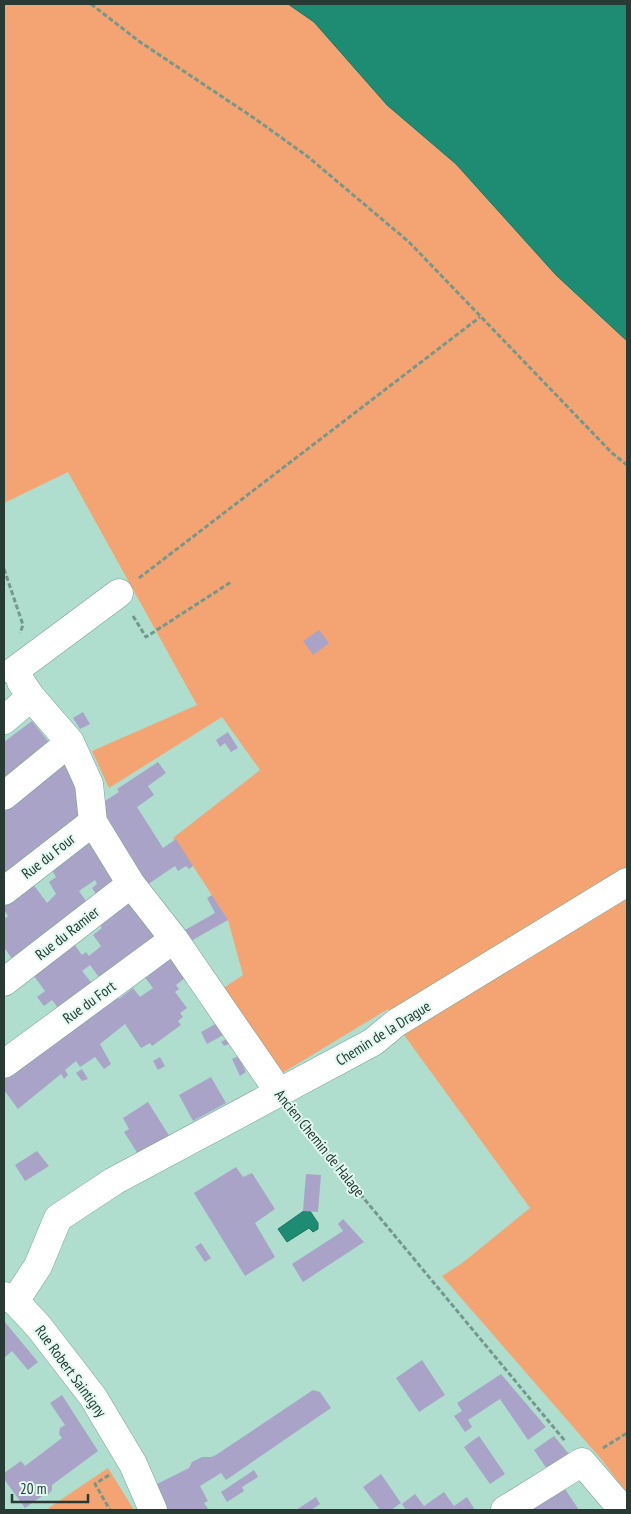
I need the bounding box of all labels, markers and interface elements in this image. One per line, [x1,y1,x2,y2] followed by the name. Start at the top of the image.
[17,829,79,883] street label: Rue du Four
[31,902,103,964] street label: Rue du Ramier
[59,977,119,1027] street label: Rue du Fort
[332,996,434,1070] street label: Chemin de la Drague
[271,1085,369,1201] street label: Ancien Chemin de Halage
[31,1321,111,1421] street label: Rue Robert Saintigny
[12,1472,89,1504] scale bar
[20,1479,46,1498] text: 20 m

